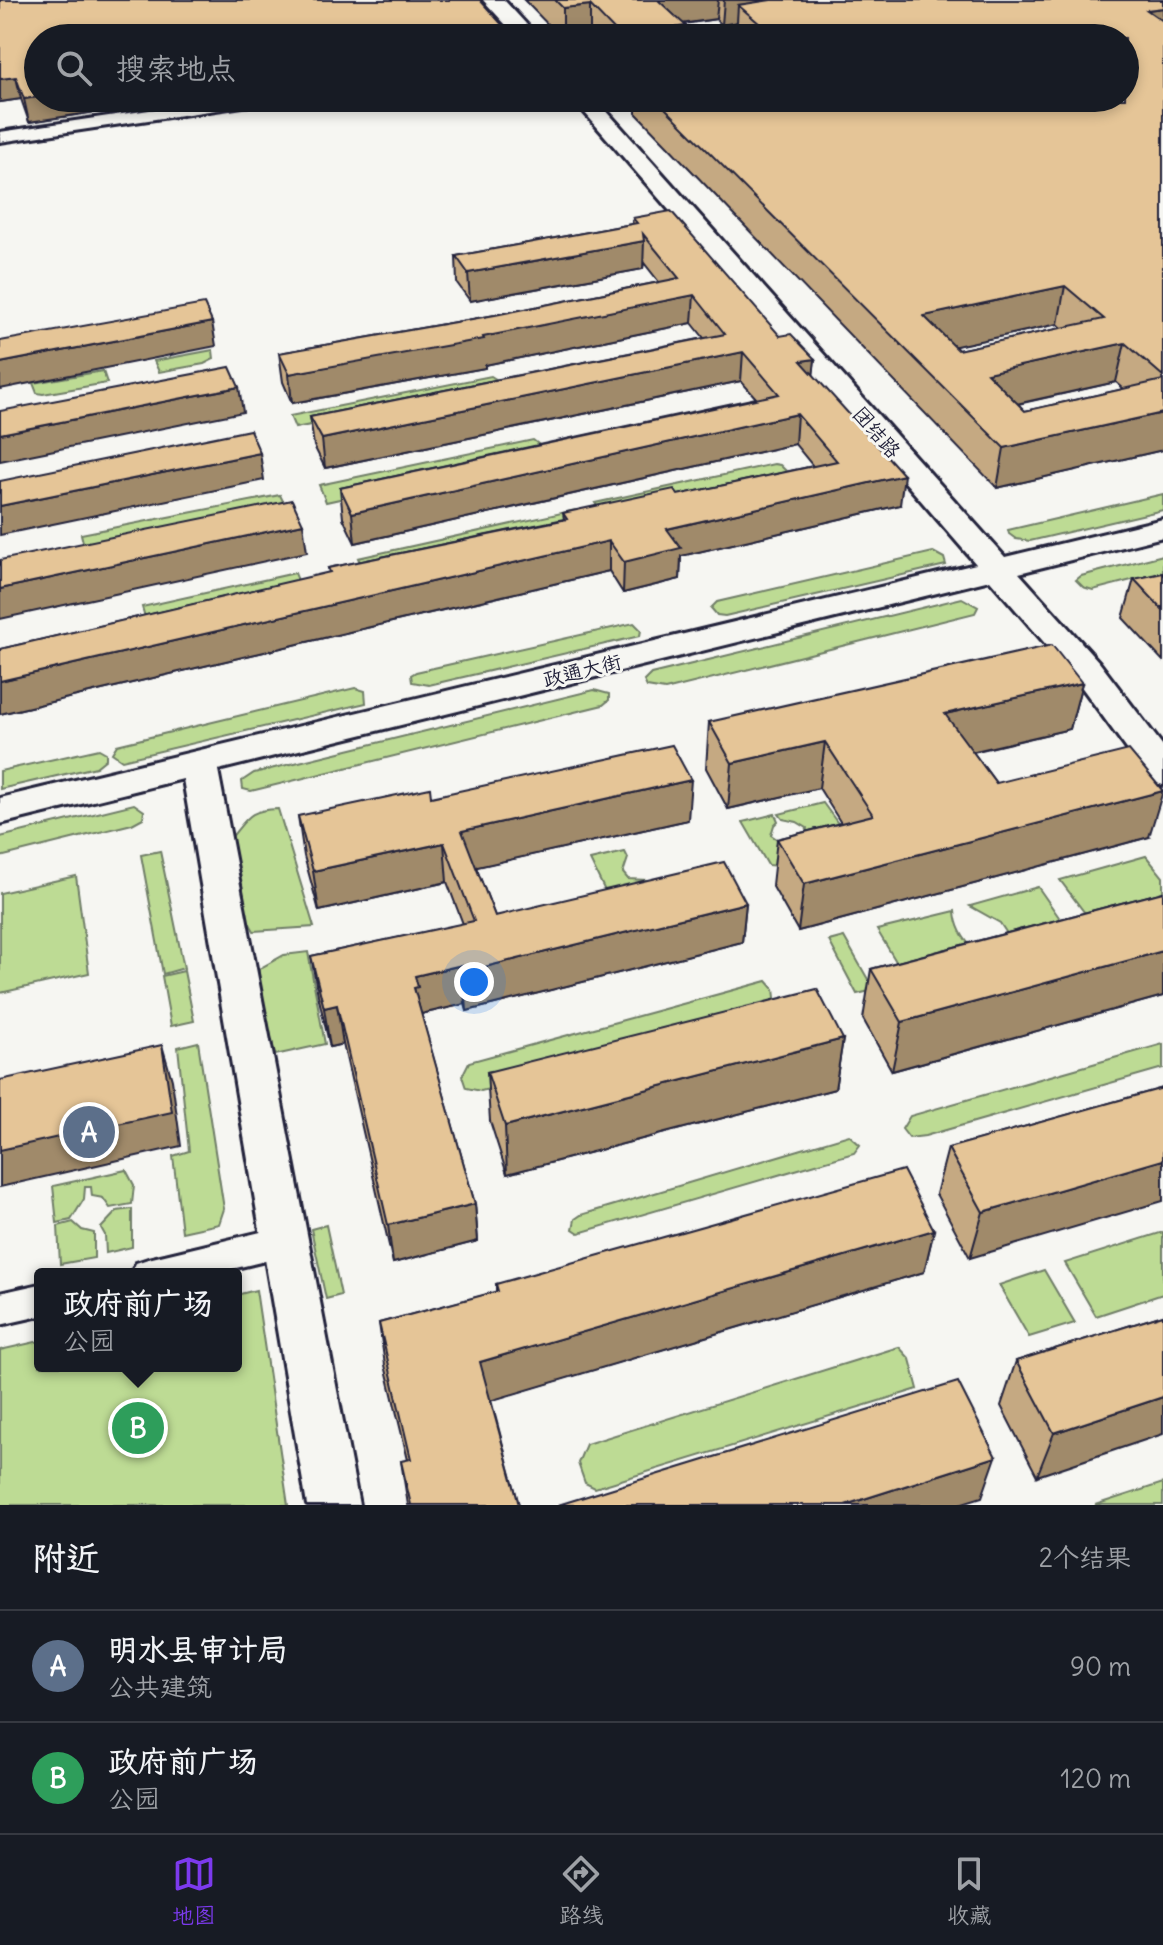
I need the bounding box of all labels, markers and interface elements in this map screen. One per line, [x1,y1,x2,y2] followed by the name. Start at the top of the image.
[24,24,1139,112] search box
[52,46,96,90] icon: search
[116,49,236,87] text: 搜索地点
[848,401,907,464] street label: 团结路
[540,648,624,692] street label: 政通大街
[454,962,494,1002] your location
[63,1102,115,1162] pin: A
[34,1268,242,1372] popup
[63,1284,213,1322] text: 政府前广场
[63,1324,115,1357] text: 公园
[112,1398,164,1458] pin: B
[32,1536,100,1579] text: 附近
[1039,1541,1131,1574] text: 2个结果
[108,1630,288,1668] text: 明水县审计局
[50,1650,66,1683] text: A
[1070,1650,1131,1683] text: 90 m
[108,1670,212,1703] text: 公共建筑
[108,1742,258,1780] text: 政府前广场
[49,1762,67,1795] text: B
[1060,1762,1131,1795] text: 120 m
[108,1782,160,1815] text: 公园
[172,1852,216,1929] tab: 地图
[559,1852,603,1929] tab: 路线
[947,1852,991,1929] tab: 收藏

